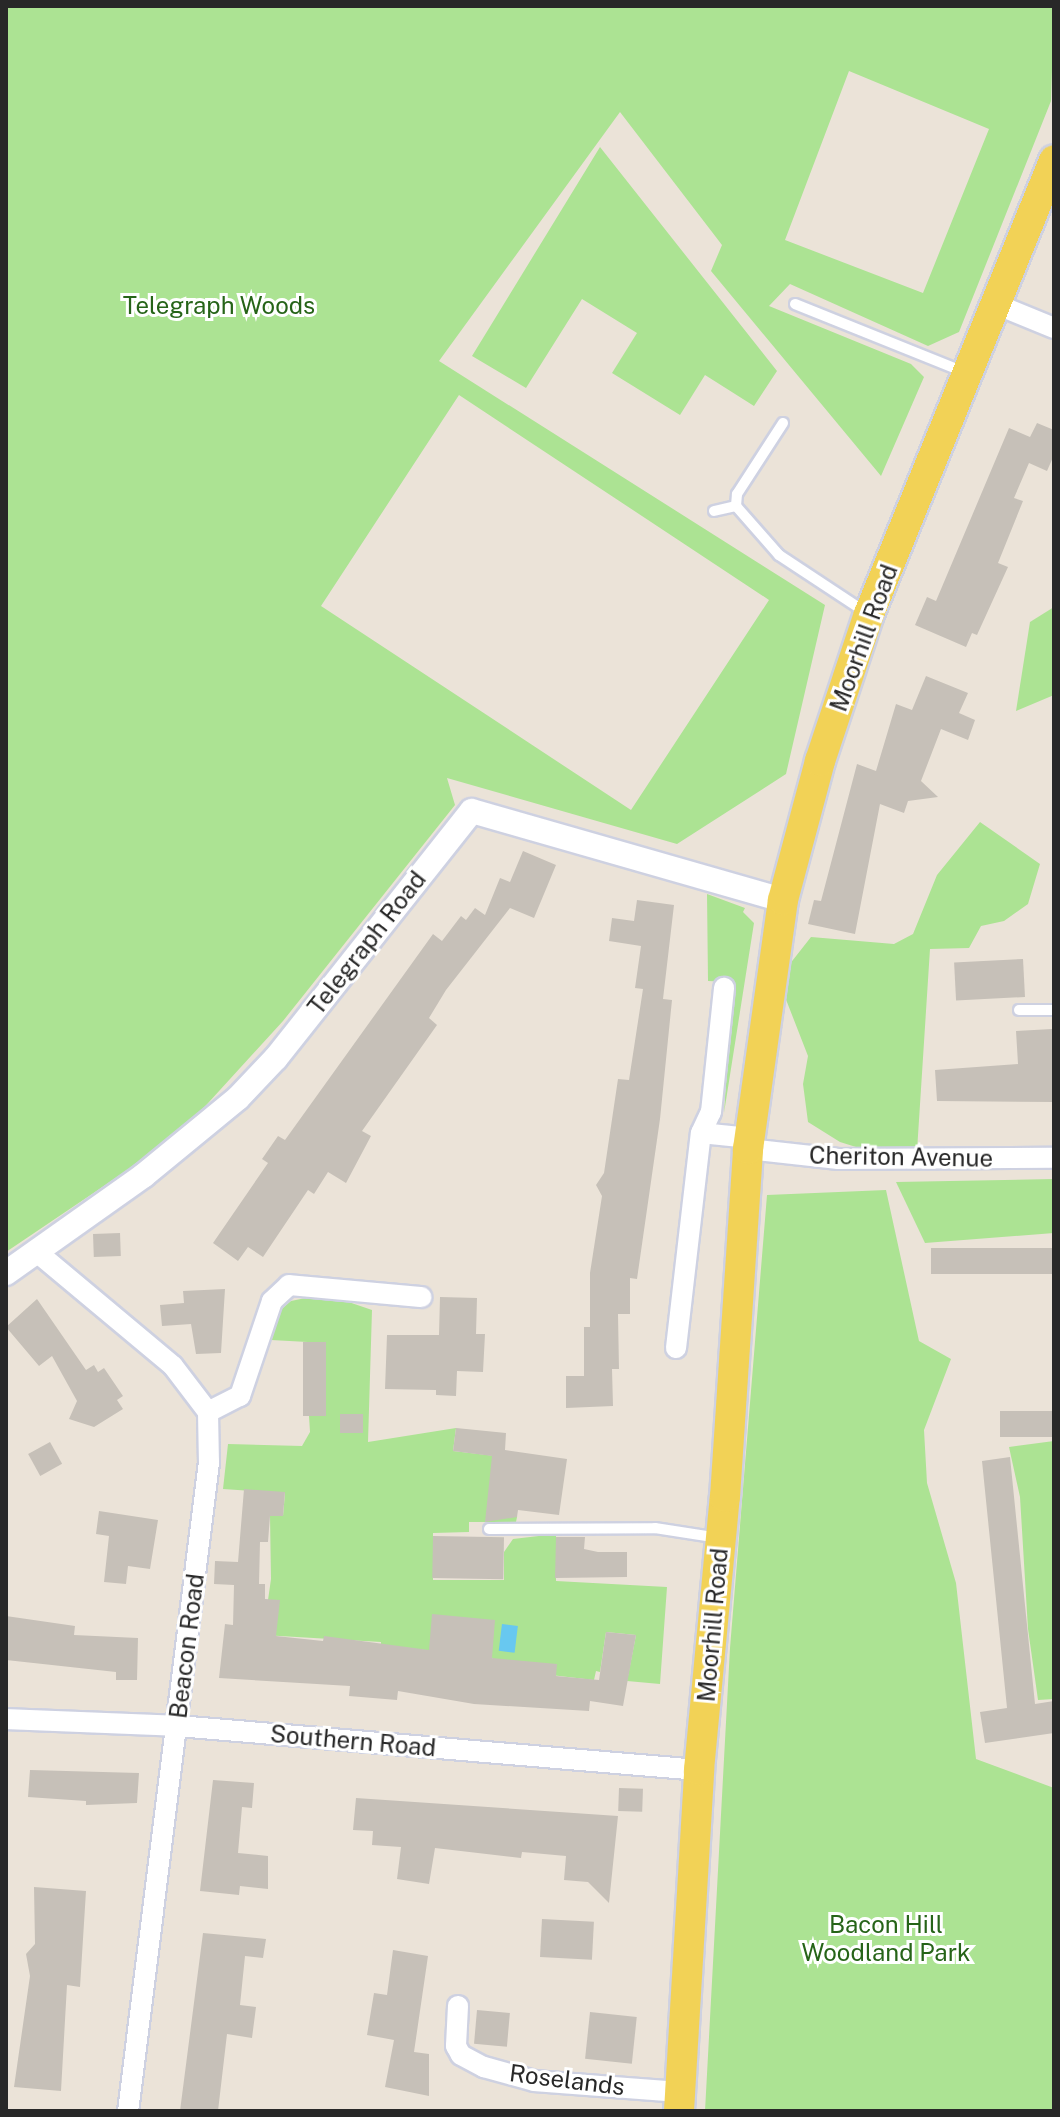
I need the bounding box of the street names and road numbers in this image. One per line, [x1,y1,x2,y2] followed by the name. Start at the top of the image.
[824,561,904,715] street label: Moorhill Road
[302,865,432,1021] street label: Telegraph Road
[809,1141,993,1173] street label: Cheriton Avenue
[692,1547,734,1703] street label: Moorhill Road
[164,1572,210,1720] street label: Beacon Road
[269,1719,437,1763] street label: Southern Road
[508,2059,626,2101] street label: Roselands

